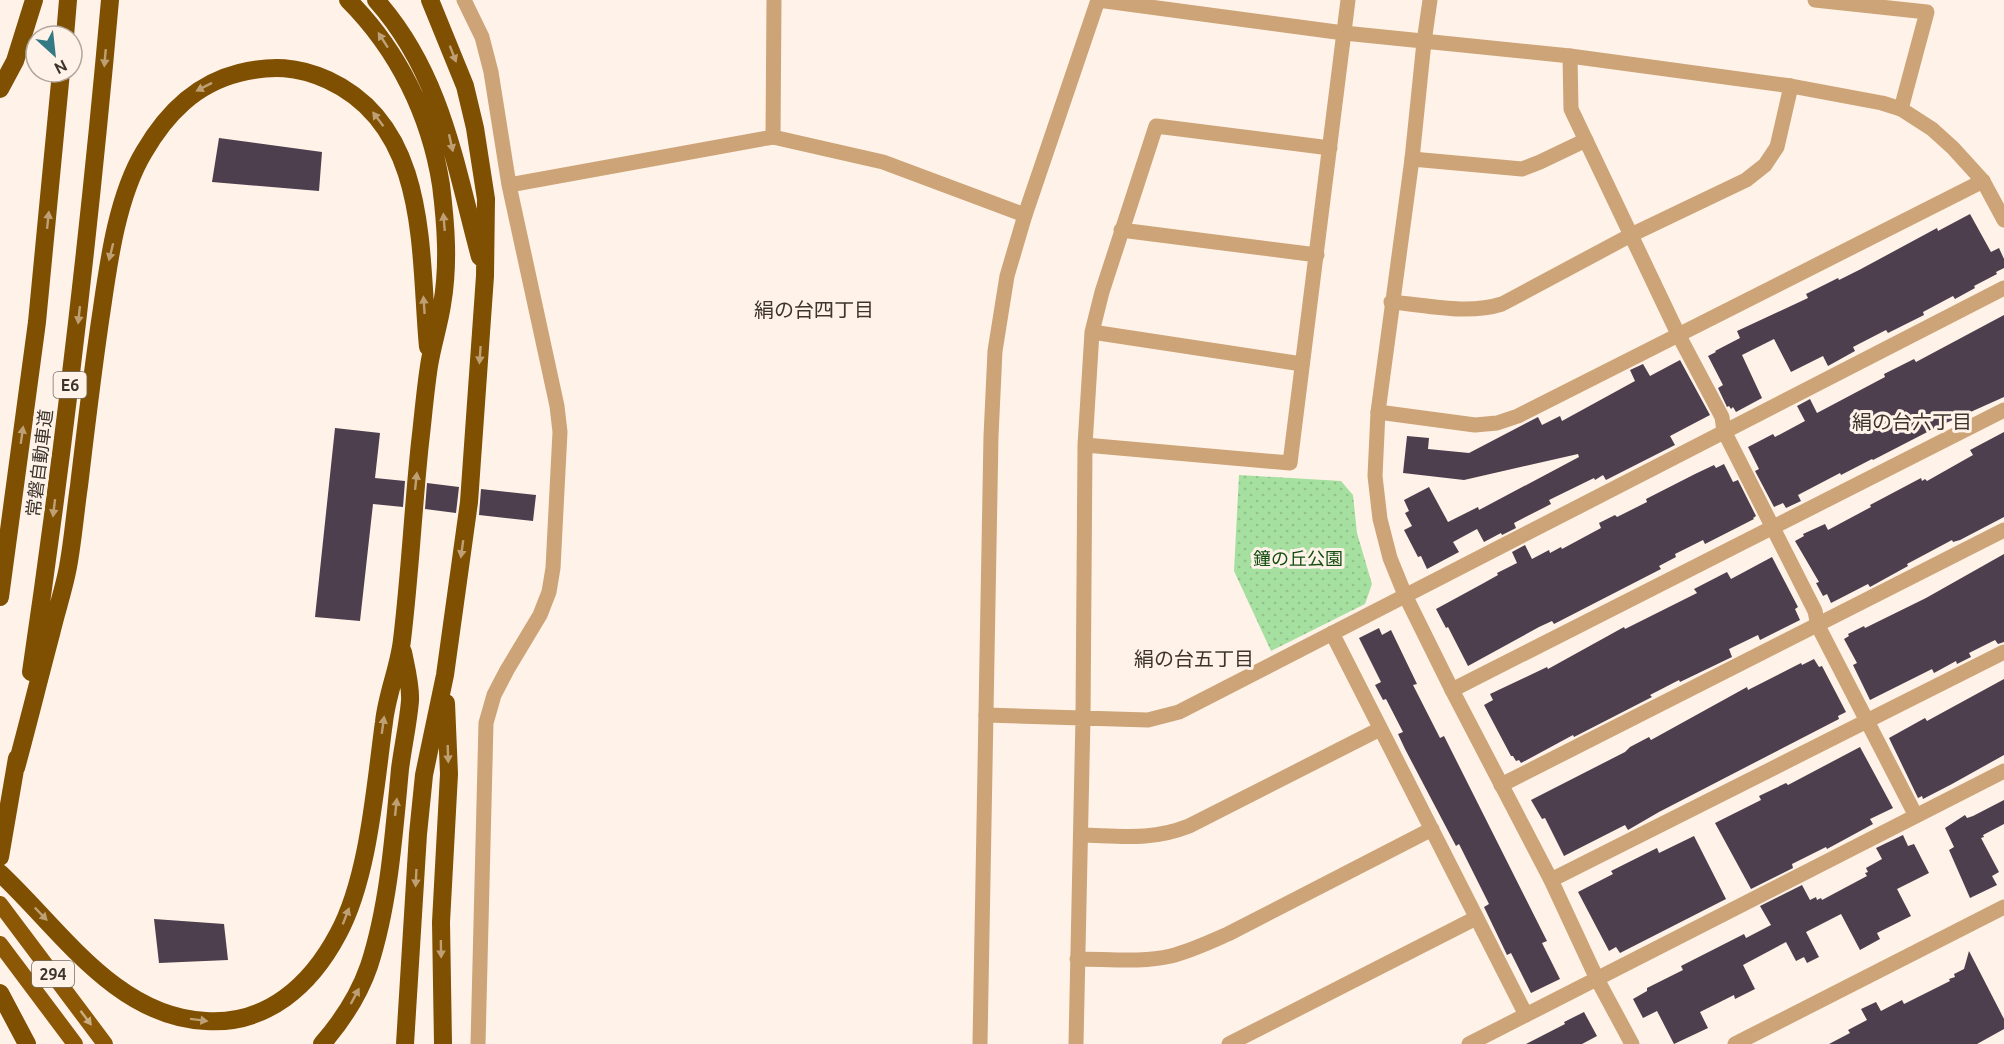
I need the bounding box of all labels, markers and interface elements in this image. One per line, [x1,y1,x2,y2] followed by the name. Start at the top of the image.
[24,24,84,84] north arrow
[377,32,388,48] one-way arrow
[449,45,458,63] one-way arrow
[100,49,110,68] one-way arrow
[51,57,70,78] text: N
[195,83,212,92] one-way arrow
[373,112,385,127] one-way arrow
[446,134,456,153] one-way arrow
[43,211,53,230] one-way arrow
[440,213,449,232] one-way arrow
[105,243,115,261] one-way arrow
[419,295,429,314] one-way arrow
[754,298,874,321] district label: 絹の台四丁目
[74,306,84,325] one-way arrow
[475,346,484,365] one-way arrow
[54,372,86,398] road number: E6
[22,408,56,518] street label: 常磐自動車道
[1852,410,1972,433] district label: 絹の台六丁目
[18,425,27,444] one-way arrow
[411,472,421,491] one-way arrow
[50,499,59,518] one-way arrow
[458,540,467,559] one-way arrow
[1253,548,1343,568] park label: 鐘の丘公園
[1134,647,1254,670] district label: 絹の台五丁目
[379,716,388,735] one-way arrow
[443,745,452,764] one-way arrow
[391,797,401,816] one-way arrow
[411,868,420,887] one-way arrow
[34,907,48,921] one-way arrow
[341,907,351,925] one-way arrow
[437,939,446,958] one-way arrow
[32,961,74,987] road number: 294
[350,987,360,1005] one-way arrow
[79,1010,92,1026] one-way arrow
[190,1015,209,1025] one-way arrow

